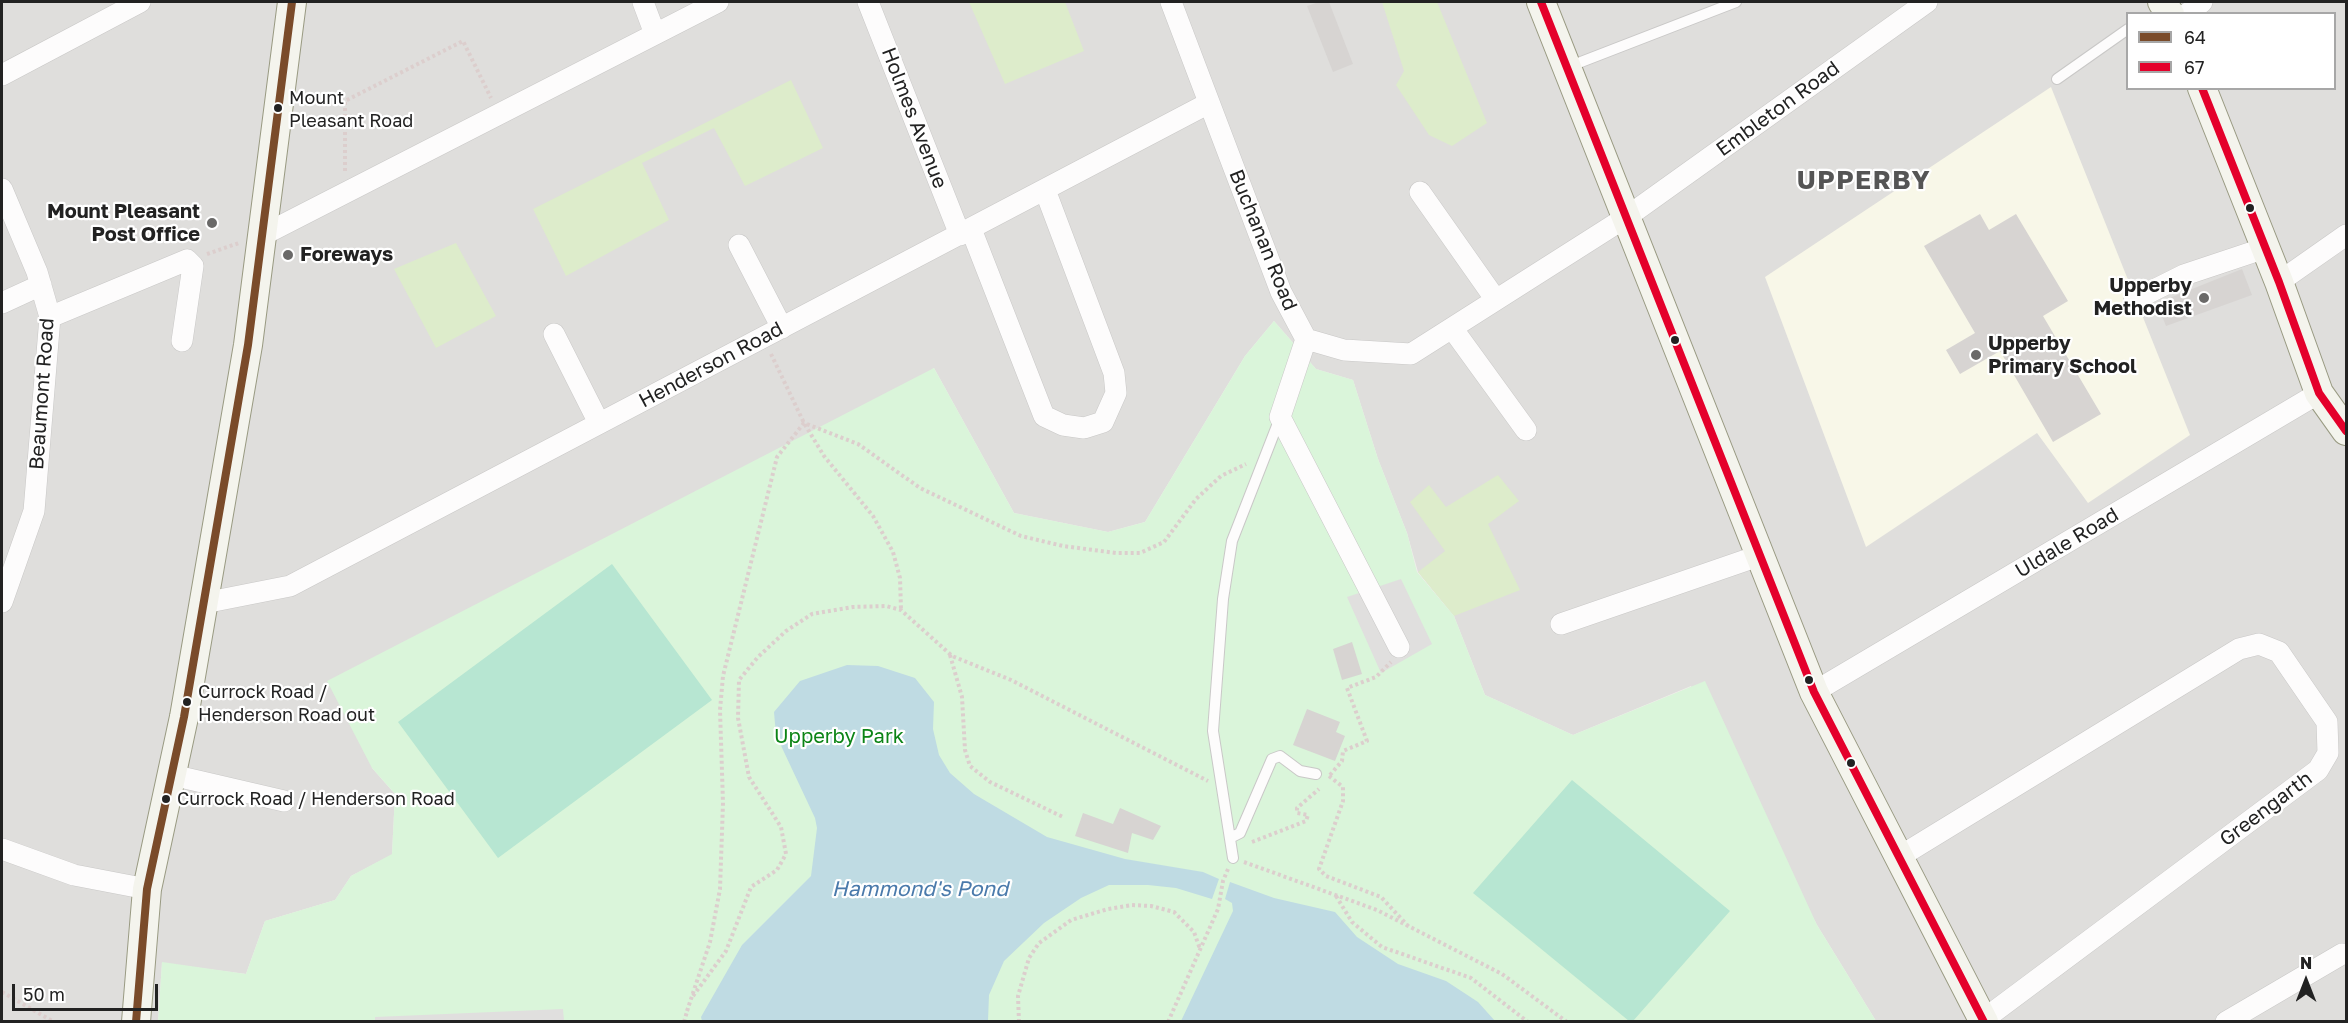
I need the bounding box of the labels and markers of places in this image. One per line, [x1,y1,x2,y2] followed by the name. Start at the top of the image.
[289,87,413,130] place label: Mount Pleasant Road
[272,102,284,114] marker: Mount Pleasant Road
[47,200,200,247] place label: Mount Pleasant Post Office
[2244,202,2256,214] unlabelled marker
[205,216,219,230] marker: Mount Pleasant Post Office
[300,243,393,267] place label: Foreways
[281,248,295,262] marker: Foreways
[2094,274,2192,321] place label: Upperby Methodist
[2197,291,2211,305] marker: Upperby Methodist
[1988,332,2137,379] place label: Upperby Primary School
[1669,334,1681,346] unlabelled marker
[1969,348,1983,362] marker: Upperby Primary School
[1803,674,1815,686] unlabelled marker
[198,681,375,724] place label: Currock Road / Henderson Road out
[181,696,193,708] marker: Currock Road / Henderson Road out
[1845,757,1857,769] unlabelled marker
[177,788,455,810] place label: Currock Road / Henderson Road
[160,793,172,805] marker: Currock Road / Henderson Road

